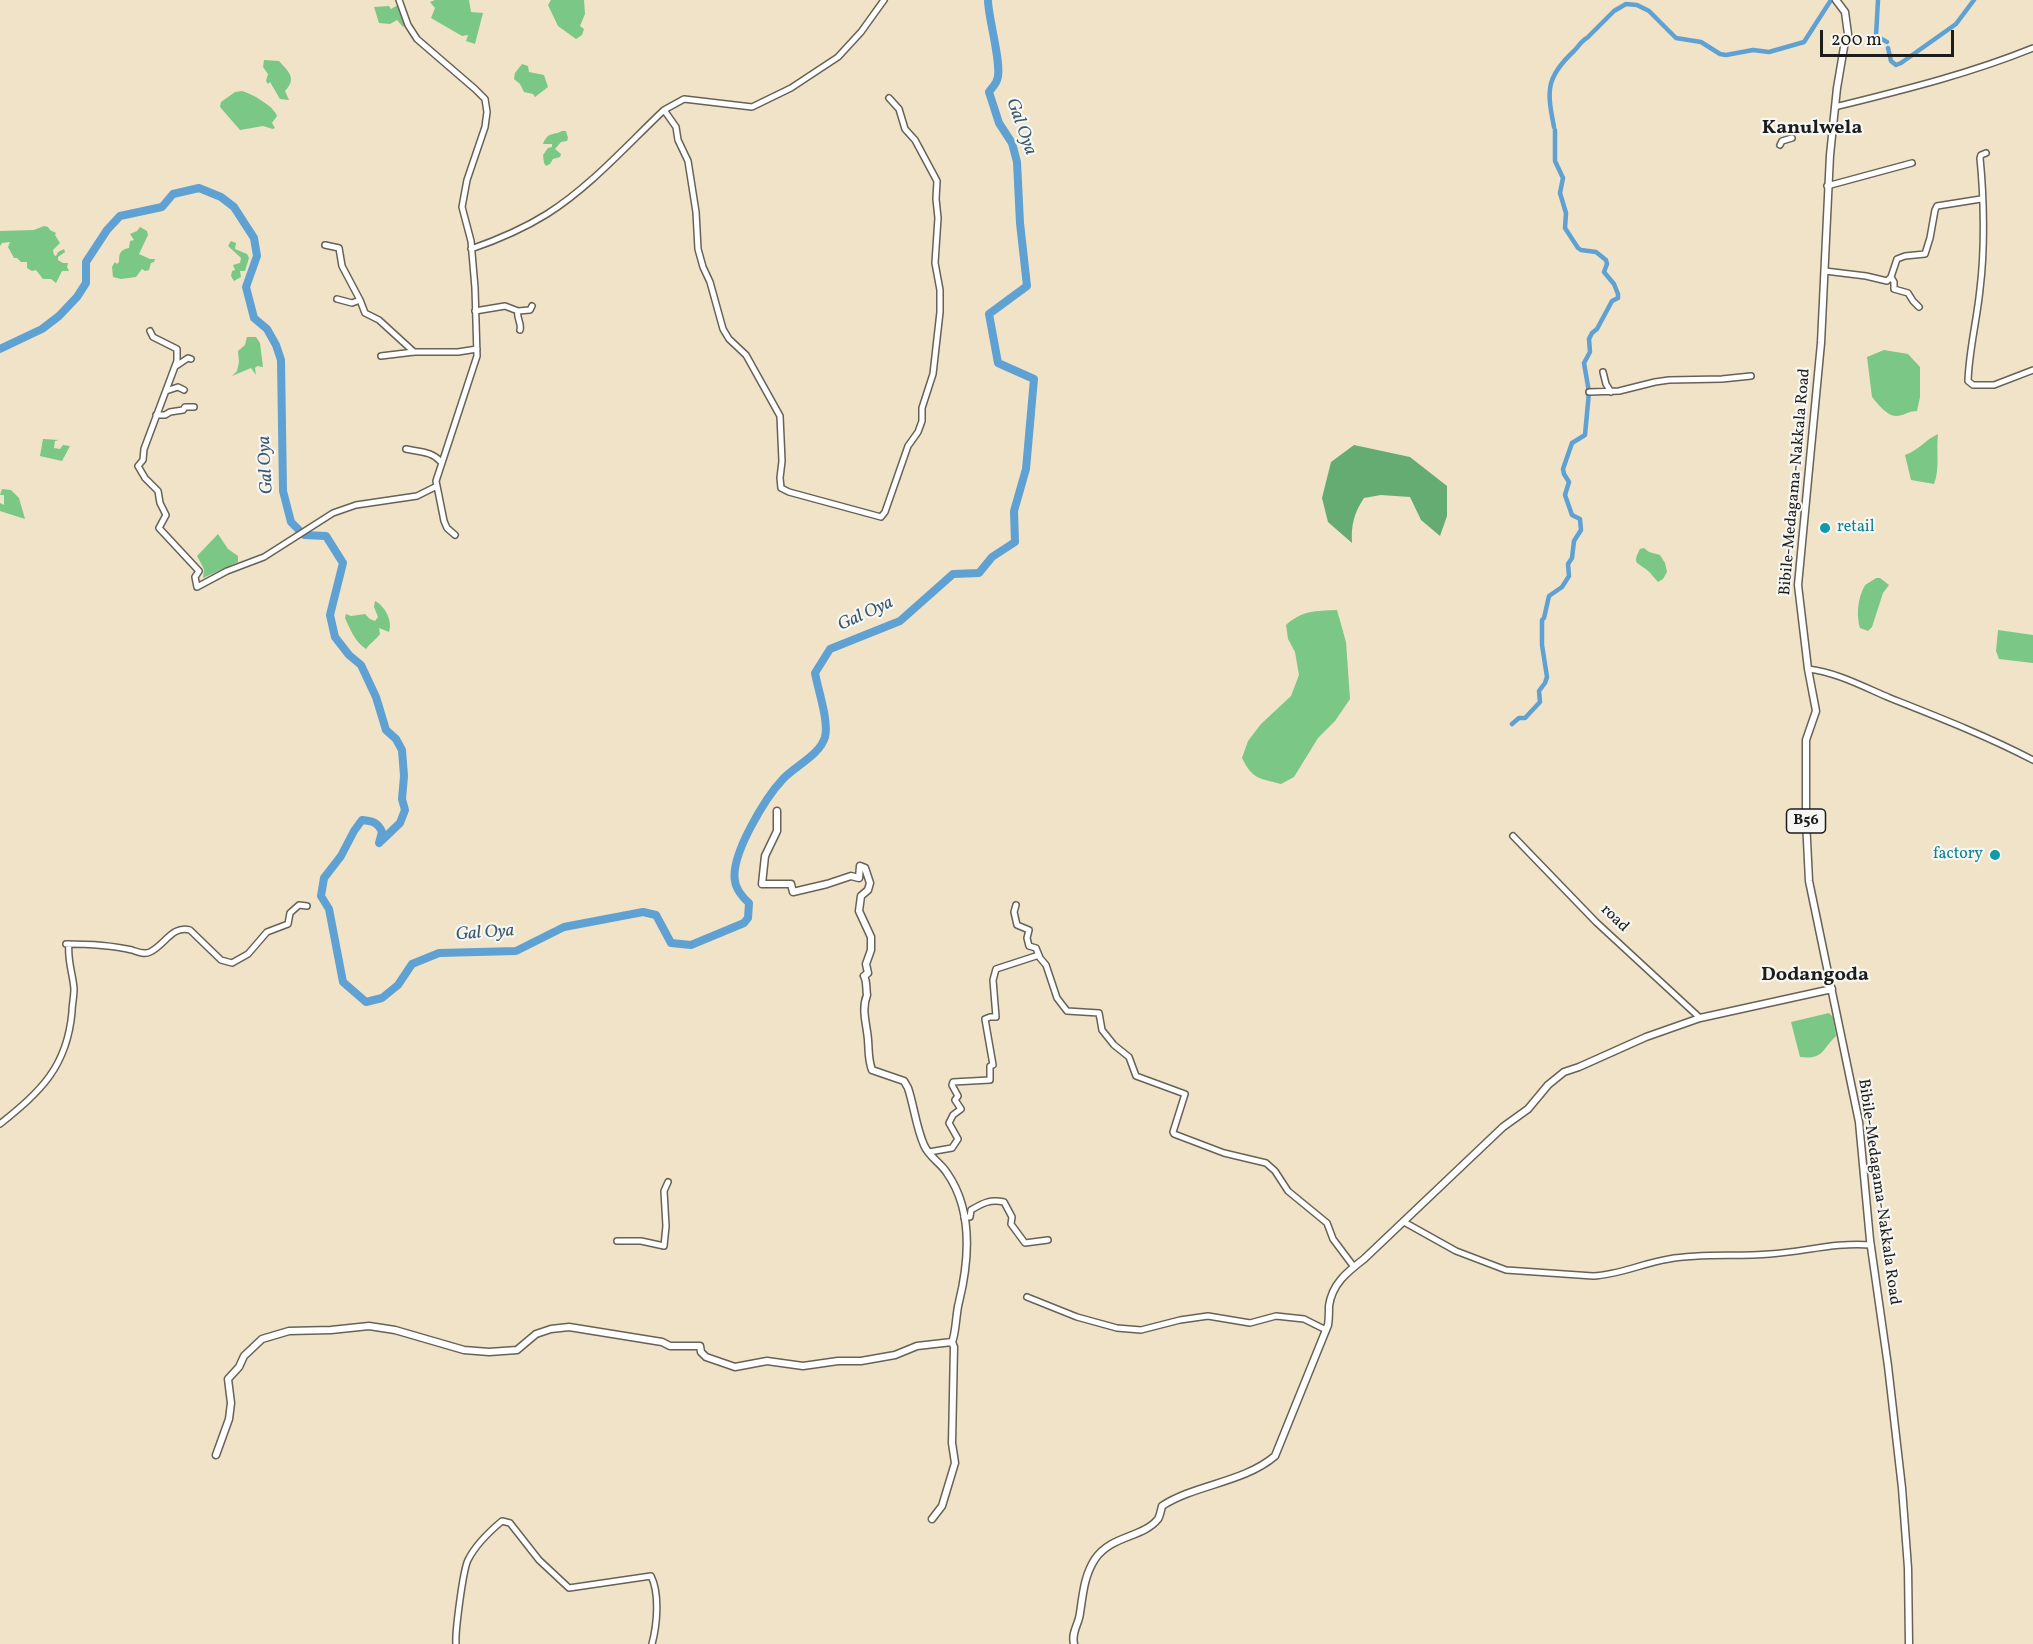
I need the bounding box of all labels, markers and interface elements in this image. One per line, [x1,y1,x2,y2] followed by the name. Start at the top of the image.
[1823,18,1956,56] scale bar
[1831,28,1882,53] text: 200 m
[1000,96,1040,158] water label: Gal Oya
[1762,117,1862,141] district label: Kanulwela
[1776,368,1816,596] street label: Bibile-Medagama-Nakkala Road
[255,435,279,495] water label: Gal Oya
[1837,518,1874,538] place label: retail
[1818,521,1832,535] marker: retail
[835,593,897,637] water label: Gal Oya
[1786,809,1826,833] road number: B56
[1933,845,1983,865] place label: factory
[1988,848,2002,862] marker: factory
[1596,901,1632,937] street label: road
[455,921,515,947] water label: Gal Oya
[1761,964,1869,988] district label: Dodangoda
[1853,1078,1903,1306] street label: Bibile-Medagama-Nakkala Road

